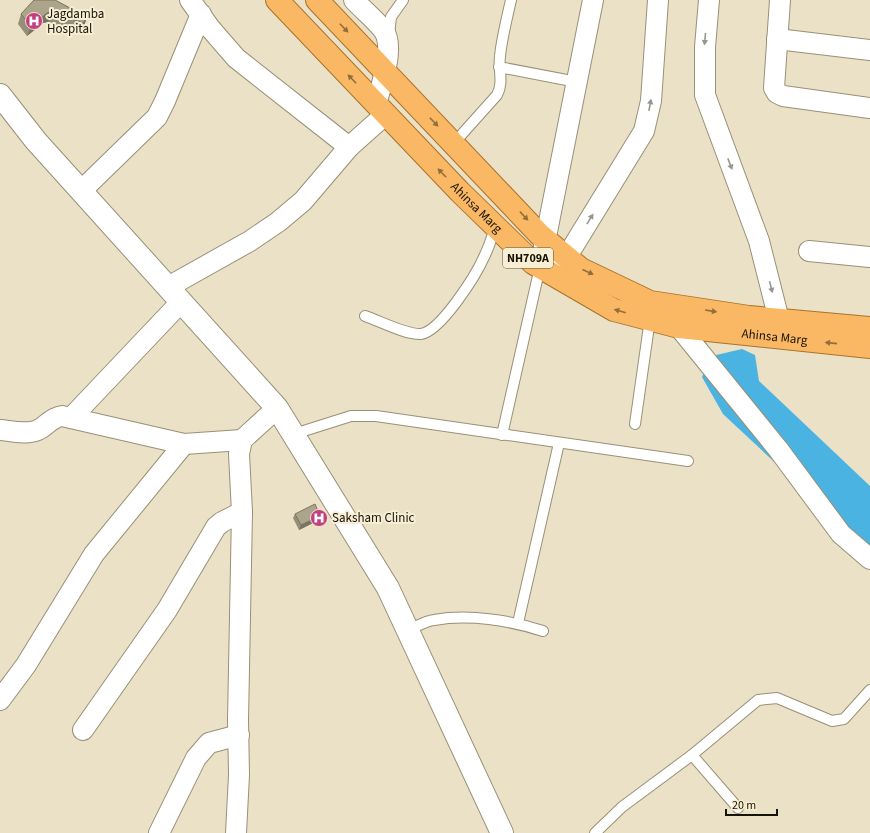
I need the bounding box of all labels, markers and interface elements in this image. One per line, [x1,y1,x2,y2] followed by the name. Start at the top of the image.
[47,5,104,38] place label: Jagdamba Hospital
[24,11,44,31] hospital icon: Jagdamba Hospital
[339,23,349,33] one-way arrow
[702,33,709,45] one-way arrow
[347,74,357,84] one-way arrow
[647,99,653,111] one-way arrow
[429,117,439,127] one-way arrow
[727,159,733,171] one-way arrow
[437,168,446,178] one-way arrow
[446,178,507,238] street label: Ahinsa Marg
[519,211,528,222] one-way arrow
[586,214,594,224] one-way arrow
[503,248,553,268] road number: NH709A
[582,269,594,275] one-way arrow
[768,282,774,294] one-way arrow
[614,308,626,314] one-way arrow
[705,308,717,314] one-way arrow
[741,325,809,349] street label: Ahinsa Marg
[825,340,837,346] one-way arrow
[309,508,329,528] hospital icon: Saksham Clinic
[332,509,415,527] place label: Saksham Clinic
[726,791,777,817] scale bar
[732,797,756,814] text: 20 m

